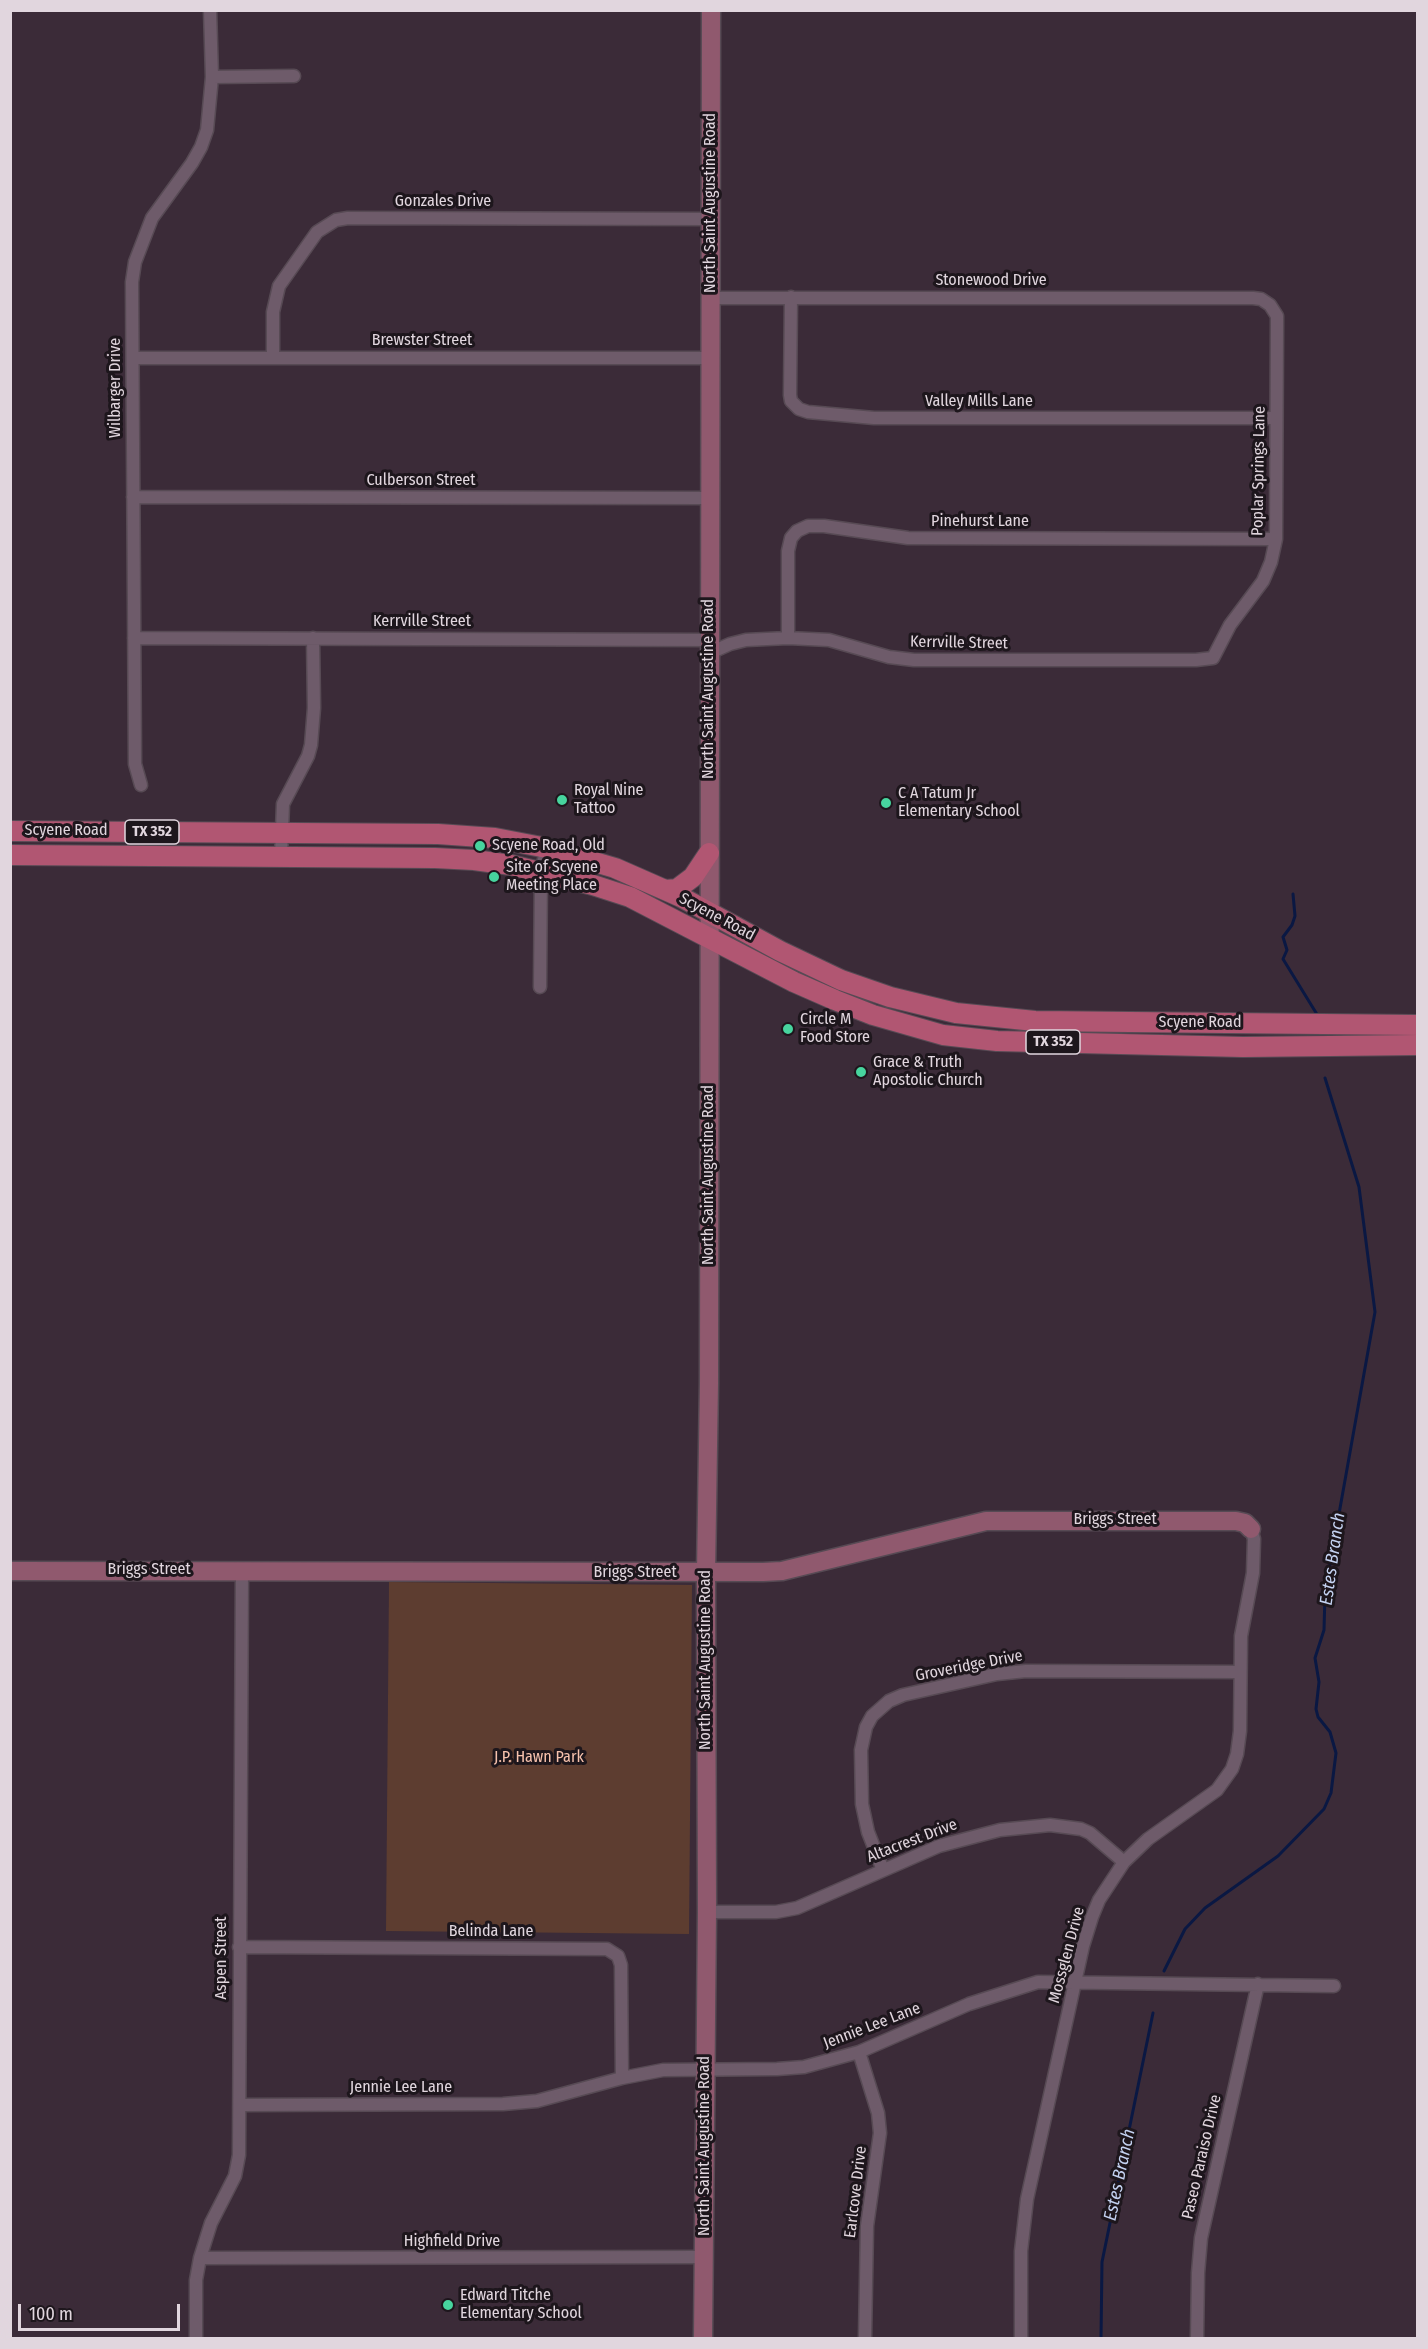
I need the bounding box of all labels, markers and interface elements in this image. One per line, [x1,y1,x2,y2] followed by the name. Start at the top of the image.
[701,113,721,293] street label: North Saint Augustine Road
[395,192,491,212] street label: Gonzales Drive
[935,271,1047,291] street label: Stonewood Drive
[372,331,472,351] street label: Brewster Street
[106,338,126,438] street label: Wilbarger Drive
[925,392,1033,412] street label: Valley Mills Lane
[1248,406,1270,536] street label: Poplar Springs Lane
[366,471,476,491] street label: Culberson Street
[931,512,1029,532] street label: Pinehurst Lane
[699,599,719,779] street label: North Saint Augustine Road
[373,612,471,632] street label: Kerrville Street
[910,633,1008,653] street label: Kerrville Street
[574,781,643,819] place label: Royal Nine Tattoo
[898,784,1020,822] place label: C A Tatum Jr Elementary School
[555,793,569,807] marker: Royal Nine Tattoo
[879,796,893,810] marker: C A Tatum Jr Elementary School
[125,820,179,844] road number: TX 352
[24,821,108,841] street label: Scyene Road
[492,836,605,856] place label: Scyene Road, Old
[473,839,487,853] marker: Scyene Road, Old
[506,858,598,896] place label: Site of Scyene Meeting Place
[487,870,501,884] marker: Site of Scyene Meeting Place
[676,889,758,945] street label: Scyene Road
[800,1010,870,1048] place label: Circle M Food Store
[1158,1013,1242,1033] street label: Scyene Road
[781,1022,795,1036] marker: Circle M Food Store
[1026,1030,1080,1054] road number: TX 352
[873,1053,983,1091] place label: Grace & Truth Apostolic Church
[854,1065,868,1079] marker: Grace & Truth Apostolic Church
[699,1085,719,1265] street label: North Saint Augustine Road
[1073,1510,1157,1530] street label: Briggs Street
[1316,1511,1350,1607] water label: Estes Branch
[107,1560,191,1580] street label: Briggs Street
[593,1563,677,1583] street label: Briggs Street
[696,1570,716,1750] street label: North Saint Augustine Road
[914,1646,1024,1686] street label: Groveridge Drive
[494,1748,584,1768] park label: J.P. Hawn Park
[864,1815,960,1867] street label: Altacrest Drive
[1045,1905,1089,2005] street label: Mossglen Drive
[212,1916,232,2000] street label: Aspen Street
[449,1922,533,1942] street label: Belinda Lane
[821,1999,923,2053] street label: Jennie Lee Lane
[695,2056,715,2236] street label: North Saint Augustine Road
[350,2078,452,2098] street label: Jennie Lee Lane
[1178,2093,1226,2221] street label: Paseo Paraiso Drive
[1100,2127,1140,2223] water label: Estes Branch
[841,2145,871,2239] street label: Earlcove Drive
[404,2232,500,2252] street label: Highfield Drive
[460,2286,582,2324] place label: Edward Titche Elementary School
[21,2292,183,2330] scale bar
[441,2298,455,2312] marker: Edward Titche Elementary School
[29,2303,73,2325] text: 100 m

